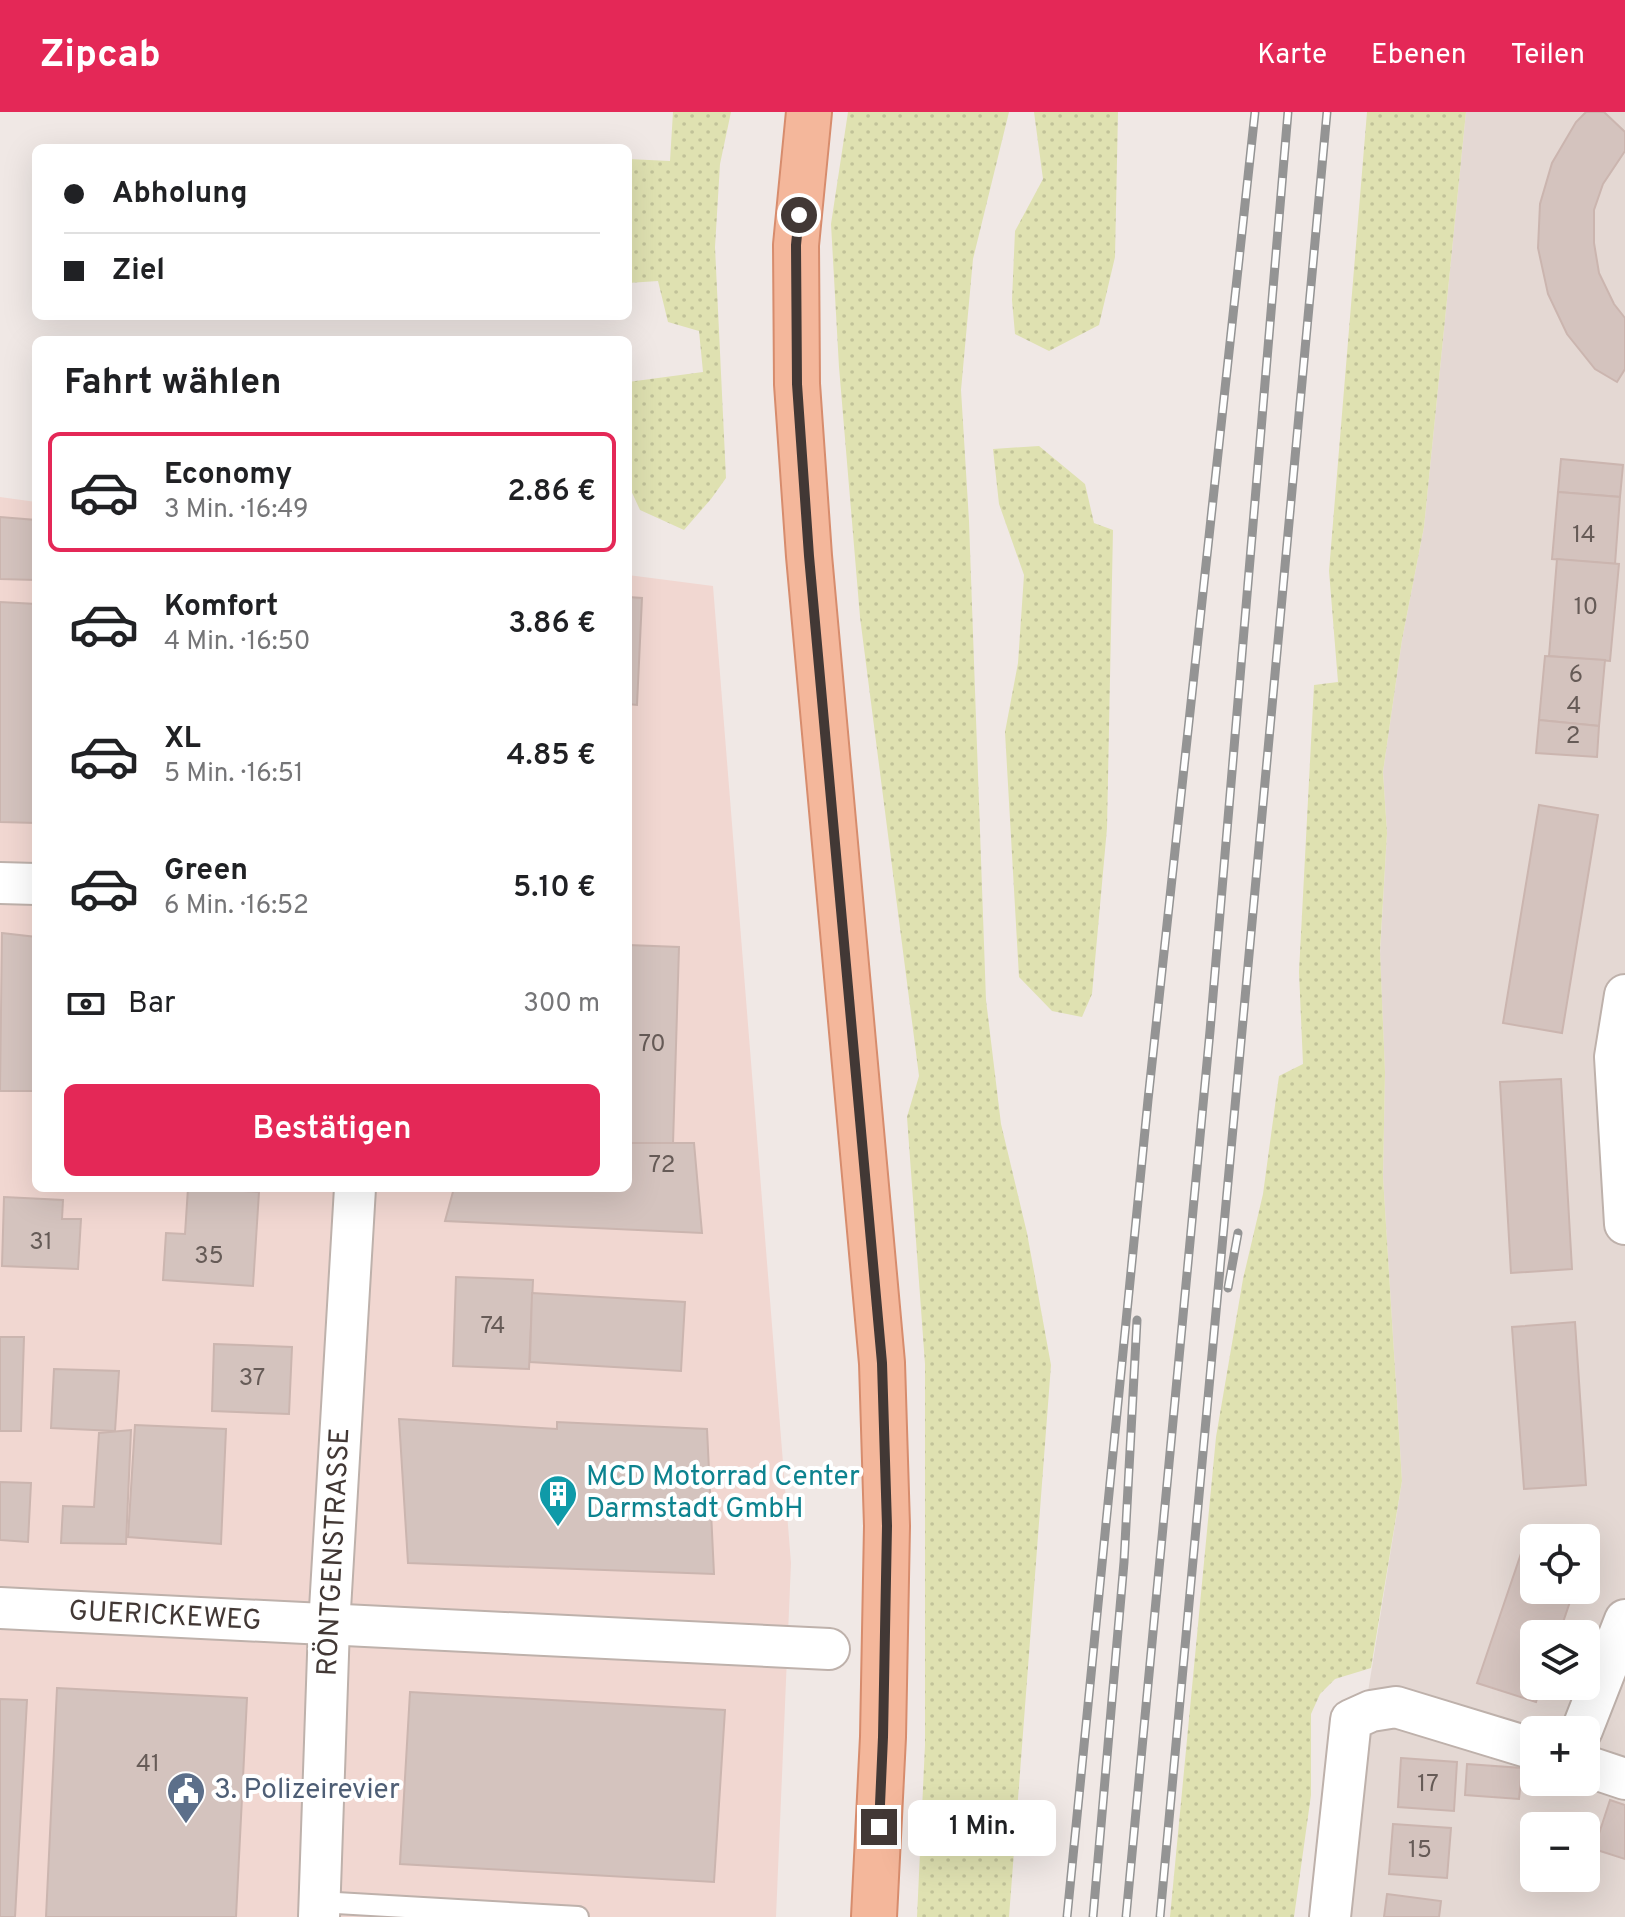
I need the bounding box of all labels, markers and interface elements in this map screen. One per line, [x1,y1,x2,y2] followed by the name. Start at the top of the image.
[40,32,161,81] text: Zipcab
[1257,38,1327,74] text: Karte
[1371,38,1467,74] text: Ebenen
[1511,38,1585,74] text: Teilen
[112,176,247,213] text: Abholung
[781,197,817,233] route start
[112,253,165,290] text: Ziel
[64,361,282,407] text: Fahrt wählen
[68,456,140,528] icon: car
[164,457,292,494] text: Economy
[507,474,596,511] text: 2.86 €
[164,494,309,527] text: 3 Min. · 16:49
[1572,521,1596,551] house number: 14
[68,588,140,660] icon: car
[164,589,278,626] text: Komfort
[1574,593,1598,623] house number: 10
[508,606,596,643] text: 3.86 €
[164,626,311,659] text: 4 Min. · 16:50
[1569,661,1583,691] house number: 6
[1567,692,1581,722] house number: 4
[68,720,140,792] icon: car
[164,721,201,758] text: XL
[1566,722,1580,752] house number: 2
[507,738,596,775] text: 4.85 €
[164,758,304,791] text: 5 Min. · 16:51
[68,852,140,924] icon: car
[164,853,248,890] text: Green
[513,870,596,907] text: 5.10 €
[164,890,309,923] text: 6 Min. · 16:52
[64,982,108,1026] icon: cash
[128,986,176,1023] text: Bar
[523,988,600,1021] text: 300 m
[638,1030,666,1060] house number: 70
[64,1084,600,1176] button: Bestätigen
[649,1151,675,1181] house number: 72
[29,1228,53,1258] house number: 31
[194,1242,224,1272] house number: 35
[480,1312,506,1342] house number: 74
[239,1364,265,1394] house number: 37
[309,1427,359,1677] street label: RÖNTGENSTRASSE
[586,1460,860,1528] place label: MCD Motorrad Center Darmstadt GmbH
[537,1473,579,1528] building icon: MCD Motorrad Center Darmstadt GmbH
[1520,1524,1600,1892] map controls
[1520,1524,1600,1604] button: locate
[68,1594,262,1640] street label: GUERICKEWEG
[1520,1620,1600,1700] button: layers
[1520,1716,1600,1796] button: +
[136,1750,160,1780] house number: 41
[165,1770,207,1825] public building icon: 3. Polizeirevier
[1417,1770,1439,1800] house number: 17
[214,1773,400,1809] place label: 3. Polizeirevier
[907,1799,1055,1855] callout: 1 Min.
[861,1809,897,1845] route end
[949,1811,1015,1844] text: 1 Min.
[1520,1812,1600,1892] button: −
[1408,1836,1432,1866] house number: 15

